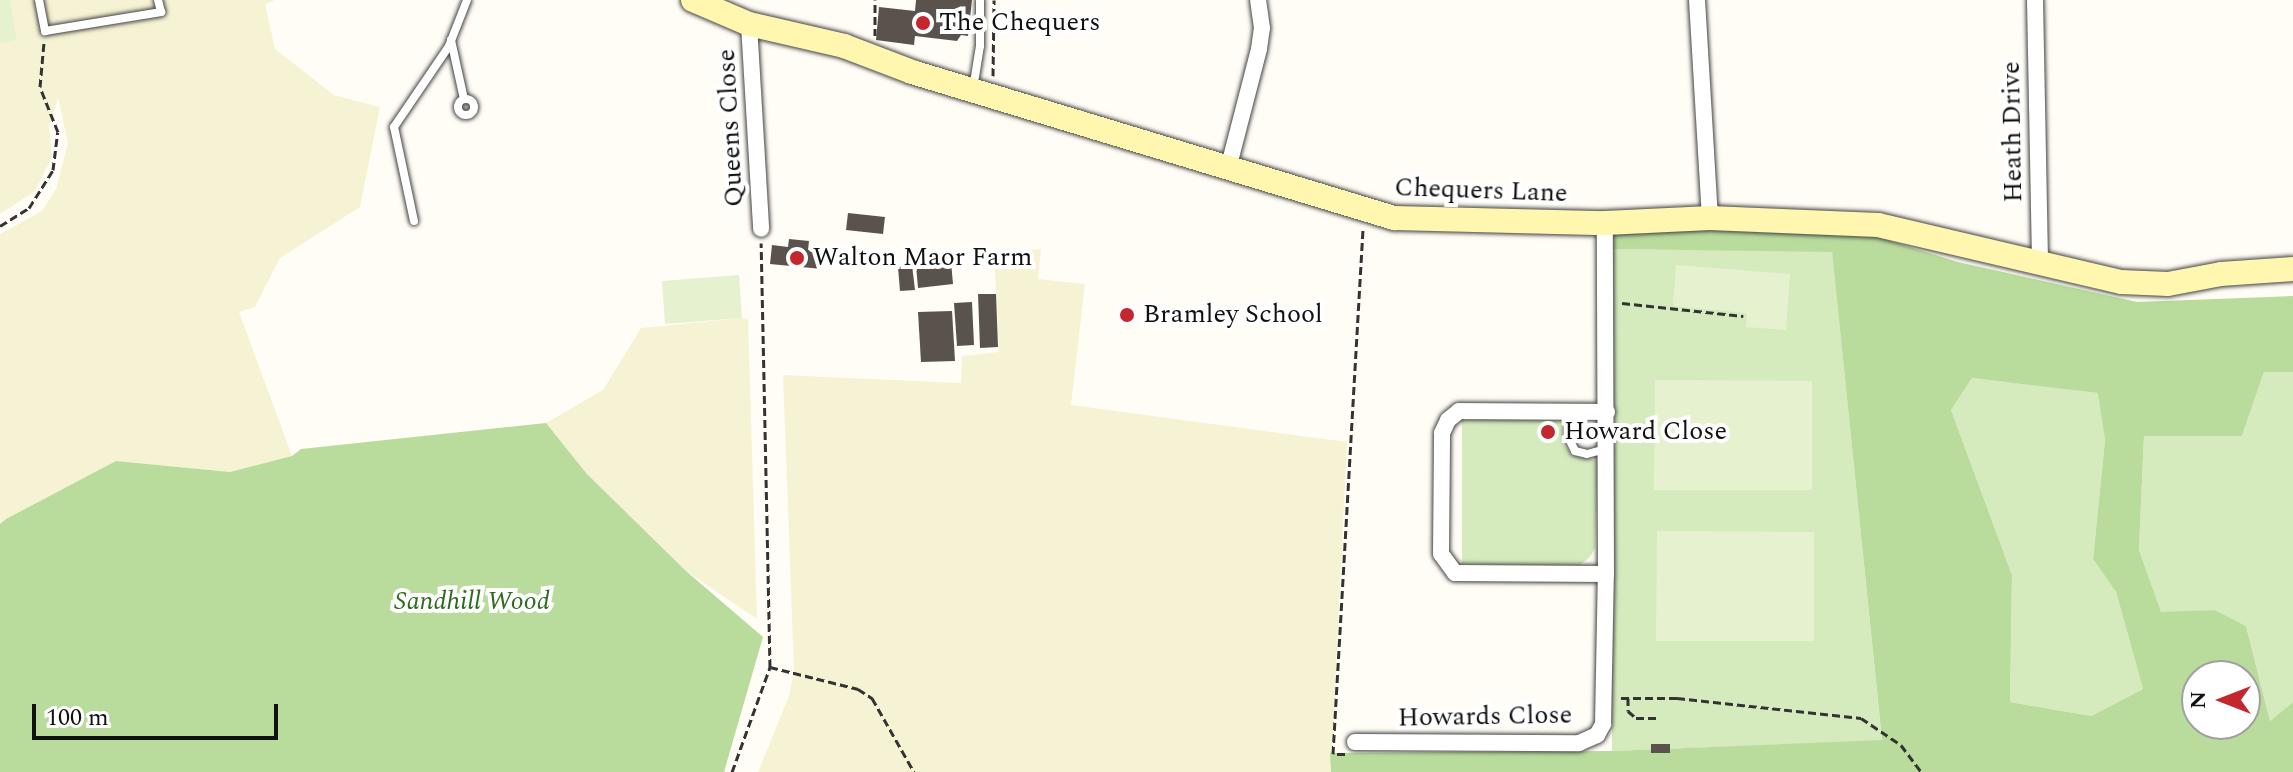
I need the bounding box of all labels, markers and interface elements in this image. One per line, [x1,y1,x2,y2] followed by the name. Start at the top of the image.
[939,7,1101,39] place label: The Chequers
[914,14,932,32] marker: The Chequers
[711,48,751,208] street label: Queens Close
[1996,61,2030,203] street label: Heath Drive
[1394,172,1568,210] street label: Chequers Lane
[813,242,1032,274] place label: Walton Maor Farm
[788,249,806,267] marker: Walton Maor Farm
[1143,299,1323,331] place label: Bramley School
[1118,306,1136,324] marker: Bramley School
[1564,416,1727,448] place label: Howard Close
[1539,423,1557,441] marker: Howard Close
[394,586,550,618] park label: Sandhill Wood
[2181,660,2261,740] north arrow
[36,688,282,738] scale bar
[2182,691,2215,709] text: N
[46,700,109,736] text: 100 m
[1398,700,1572,734] street label: Howards Close

